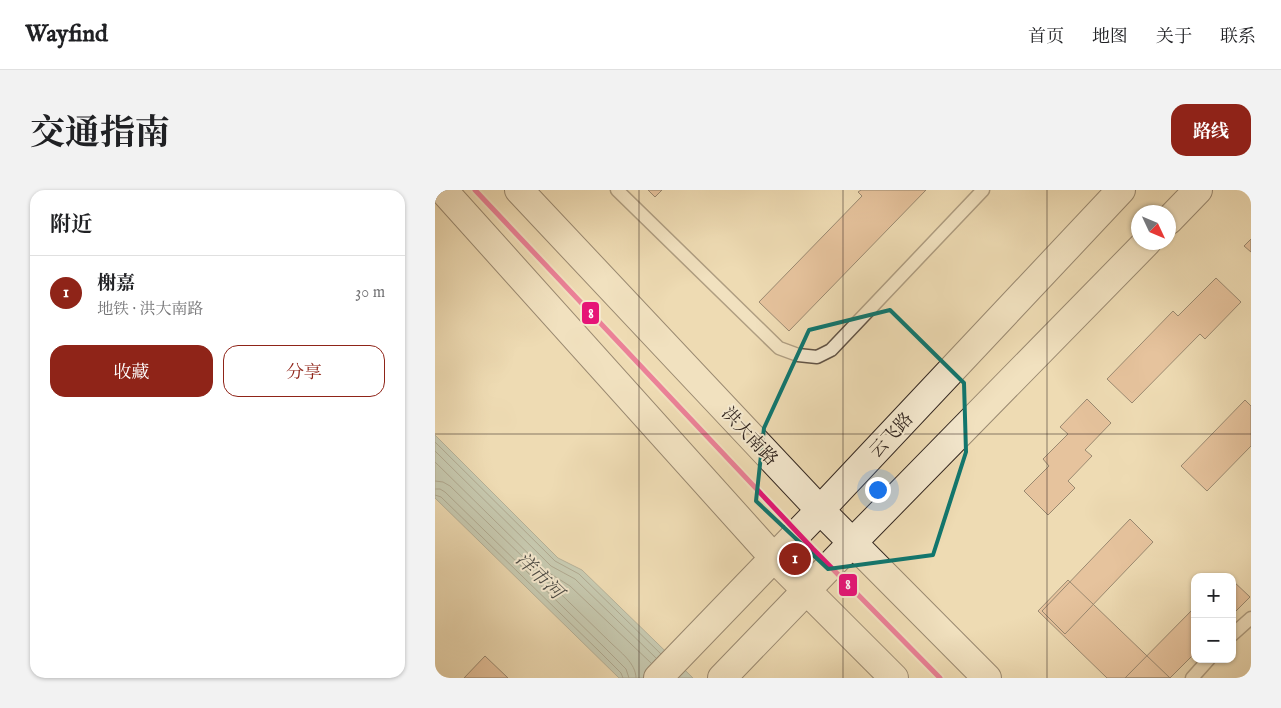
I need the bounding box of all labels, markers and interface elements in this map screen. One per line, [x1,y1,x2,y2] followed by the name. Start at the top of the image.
[25,19,108,50] text: Wayfind
[1028,26,1064,49] text: 首页
[1092,26,1128,49] text: 地图
[1156,26,1192,49] text: 关于
[1220,26,1256,49] text: 联系
[1171,104,1251,156] button: 路线
[30,112,170,157] text: 交通指南
[1131,205,1176,250] north arrow
[50,212,92,239] text: 附近
[97,272,135,296] text: 榭嘉
[63,283,69,303] text: 1
[355,283,385,303] text: 30 m
[97,300,204,320] text: 地铁 · 洪大南路
[581,301,600,325] line badge: 8
[588,305,594,323] text: 8
[50,345,213,397] button: 收藏
[223,345,385,397] button: 分享
[716,403,782,471] street label: 洪大南路
[865,408,919,464] street label: 云飞路
[865,477,891,503] your location
[779,540,811,578] pin: 1
[510,548,570,607] water label: 洋市河
[838,573,858,597] line badge: 8
[1191,573,1236,663] map controls
[1191,573,1236,618] button: +
[845,576,851,594] text: 8
[1191,618,1236,663] button: −

